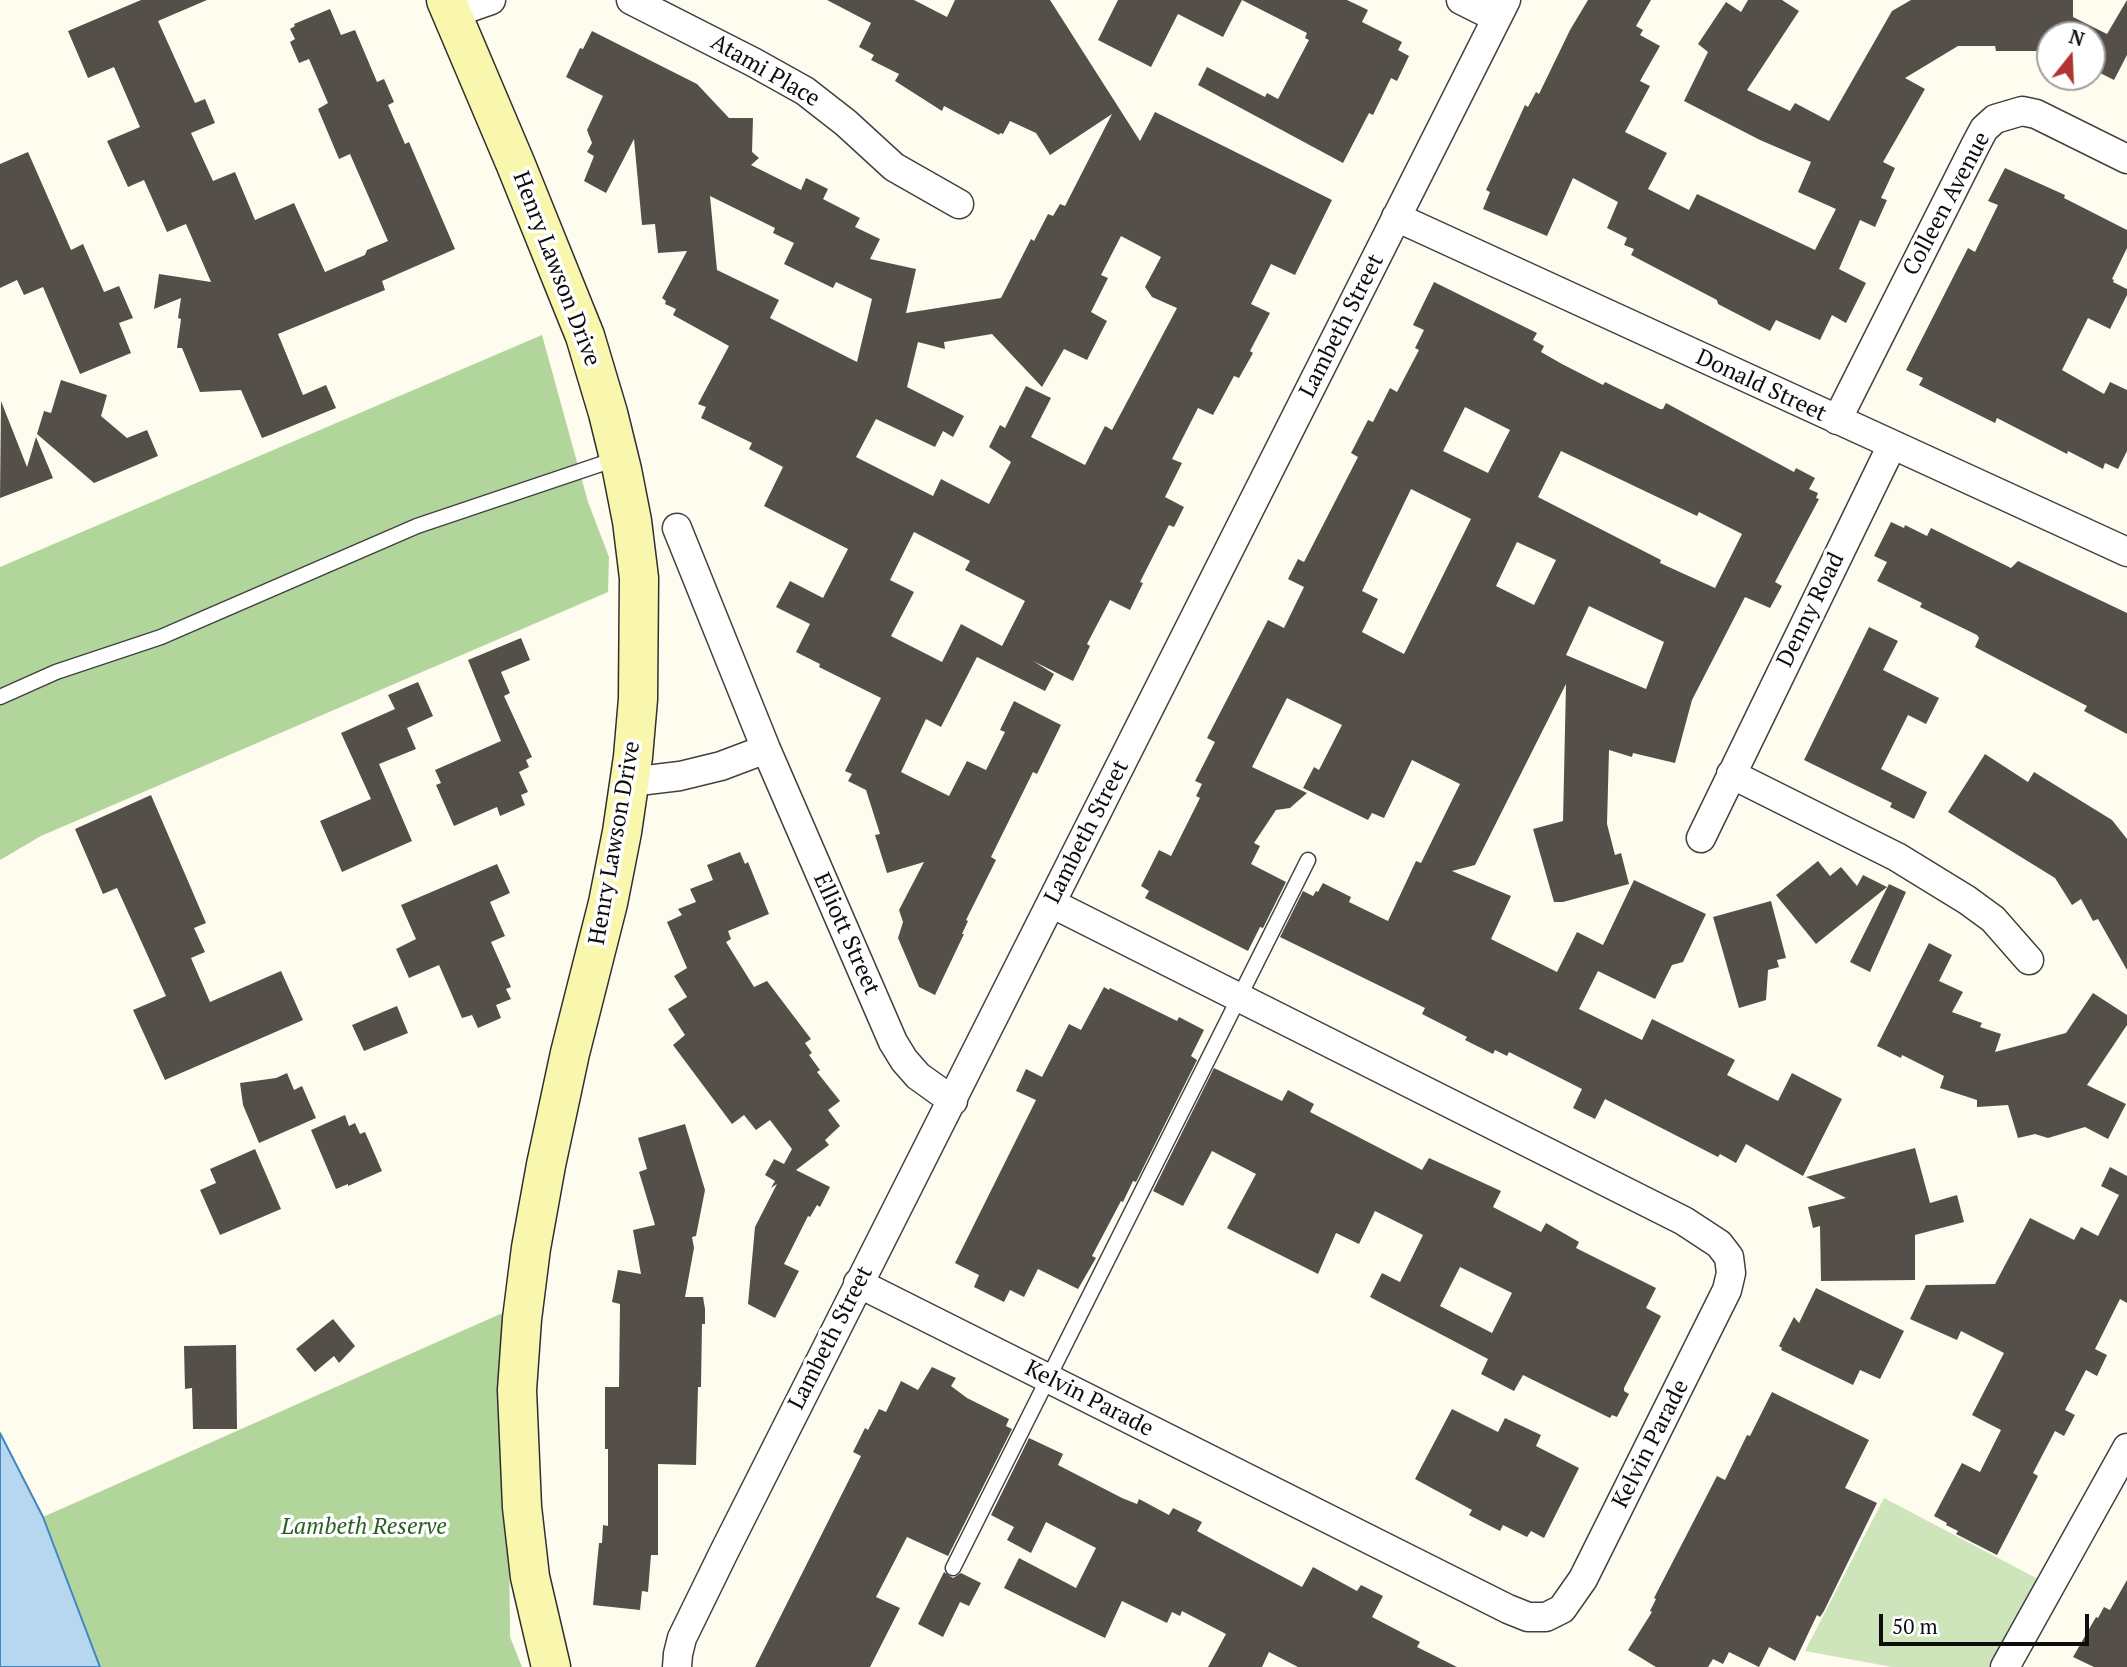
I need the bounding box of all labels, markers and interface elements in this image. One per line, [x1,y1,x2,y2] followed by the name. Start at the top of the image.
[2036,21,2106,91] north arrow
[2066,23,2088,52] text: N
[706,29,824,113] street label: Atami Place
[1898,128,1996,280] street label: Colleen Avenue
[506,168,606,370] street label: Henry Lawson Drive
[1294,250,1390,402] street label: Lambeth Street
[1691,344,1831,428] street label: Donald Street
[1771,548,1851,672] street label: Denny Road
[584,739,646,947] street label: Henry Lawson Drive
[1039,756,1135,908] street label: Lambeth Street
[807,869,885,999] street label: Elliott Street
[783,1262,879,1414] street label: Lambeth Street
[1020,1355,1158,1443] street label: Kelvin Parade
[1607,1375,1695,1513] street label: Kelvin Parade
[281,1513,447,1541] park label: Lambeth Reserve
[1882,1600,2092,1644] scale bar
[1892,1612,1938,1640] text: 50 m

